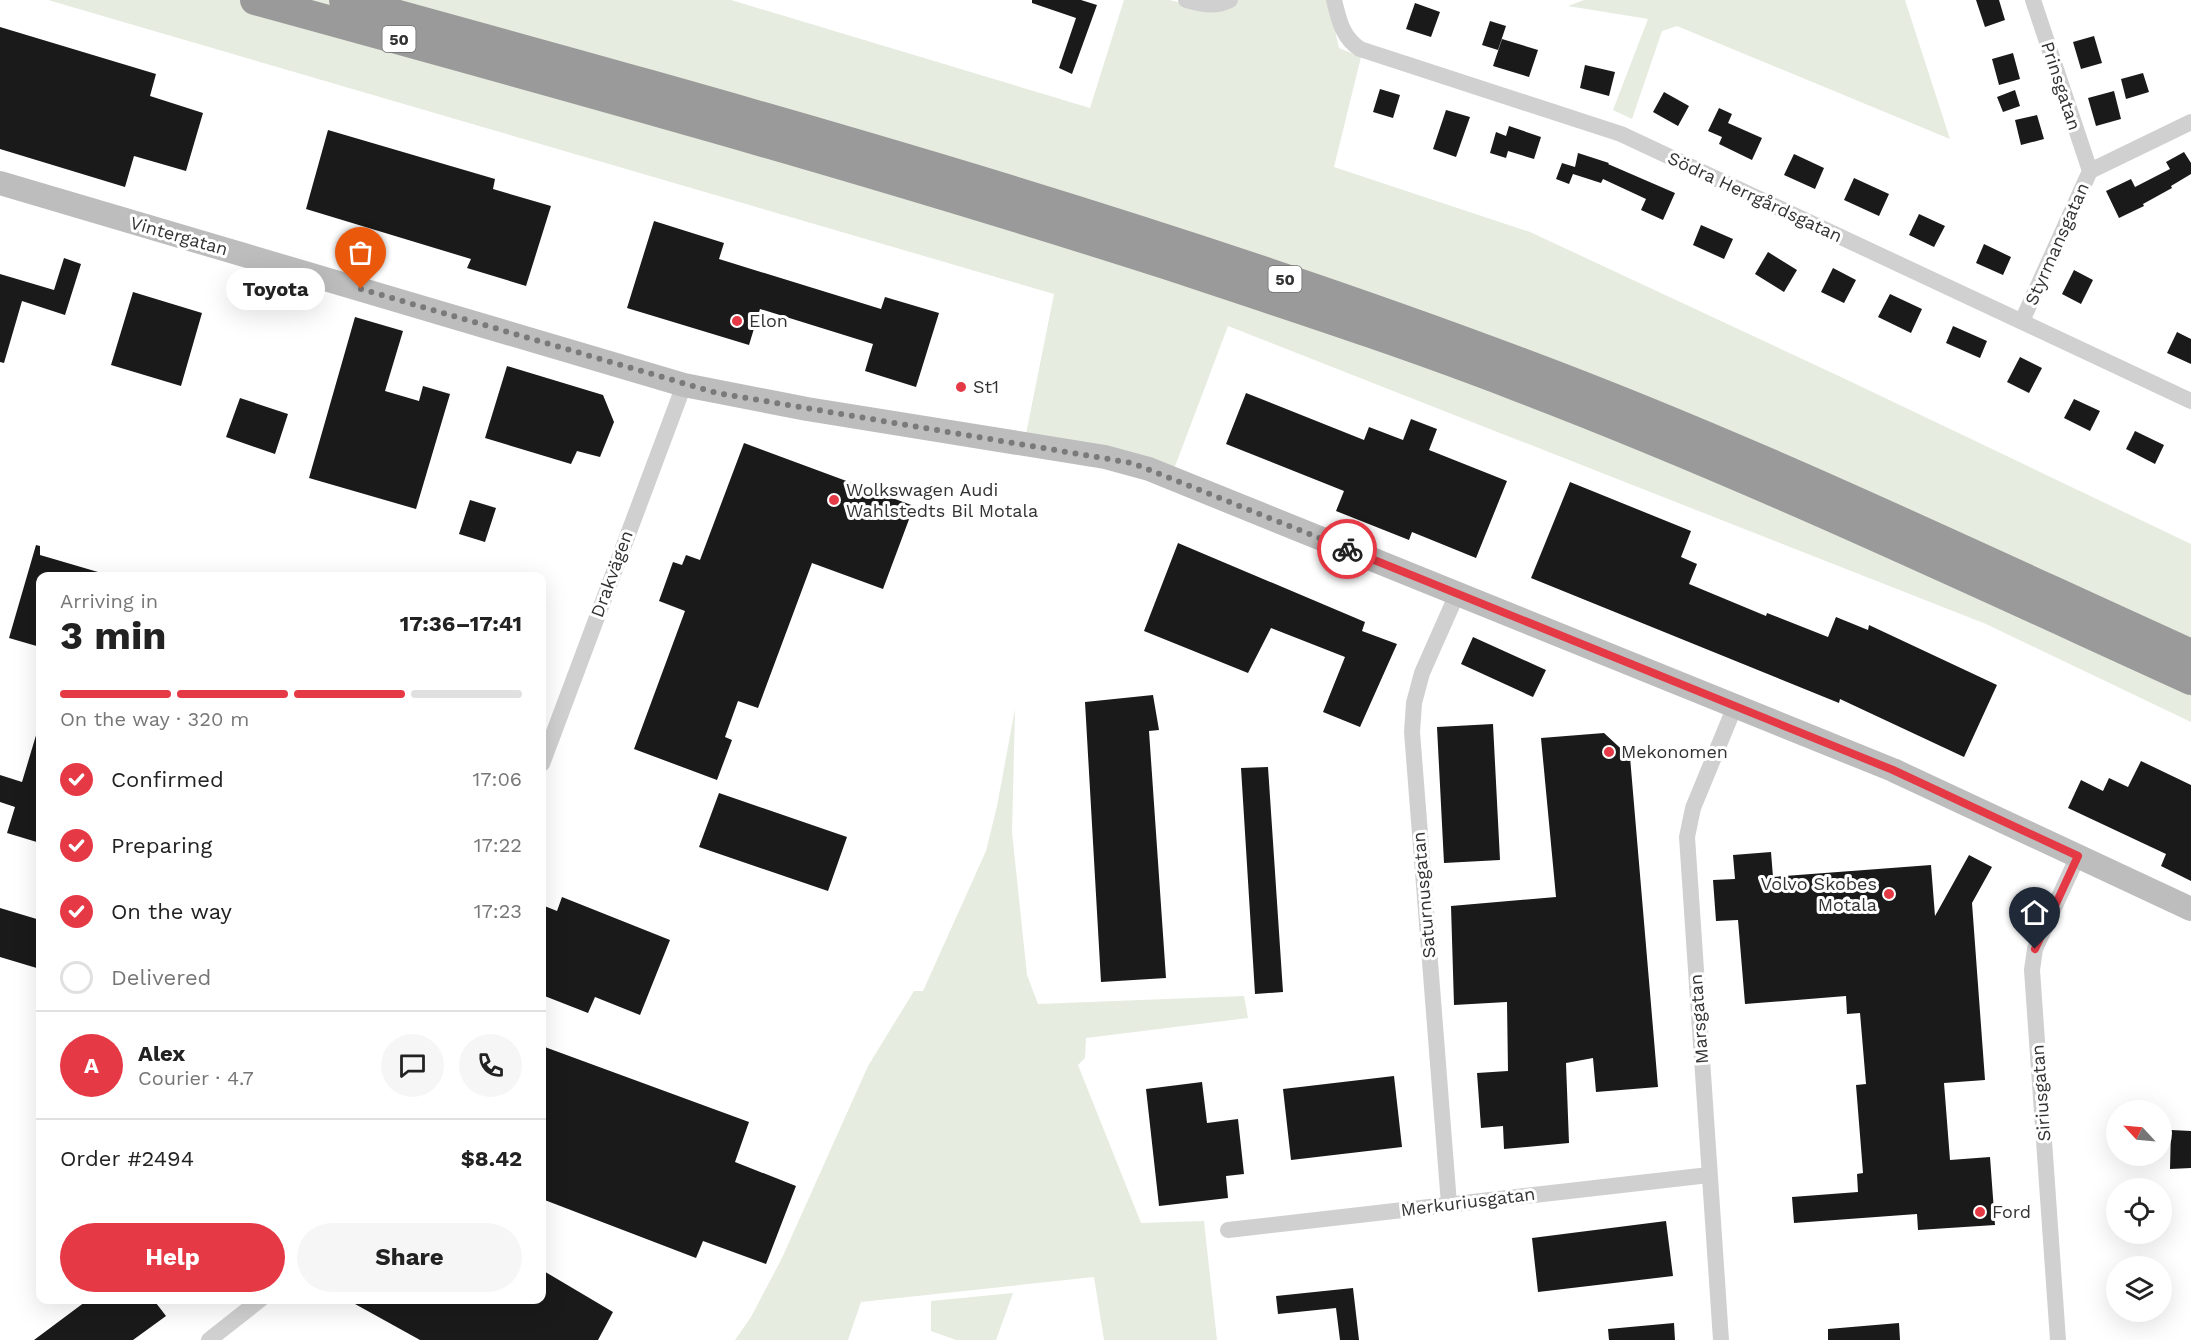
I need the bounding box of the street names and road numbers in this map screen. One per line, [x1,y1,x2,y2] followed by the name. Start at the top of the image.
[382,26,416,52] road number: 50
[2037,39,2086,133] street label: Prinsgatan
[1665,147,1846,246] street label: Södra Herrgårdsgatan
[2020,179,2093,308] street label: Styrmansgatan
[128,212,230,259] street label: Vintergatan
[1268,266,1302,292] road number: 50
[586,528,637,620] street label: Drakvägen
[1407,831,1440,959] street label: Saturnusgatan
[1685,973,1712,1065] street label: Marsgatan
[2027,1044,2054,1142] street label: Siriusgatan
[1400,1183,1536,1220] street label: Merkuriusgatan

